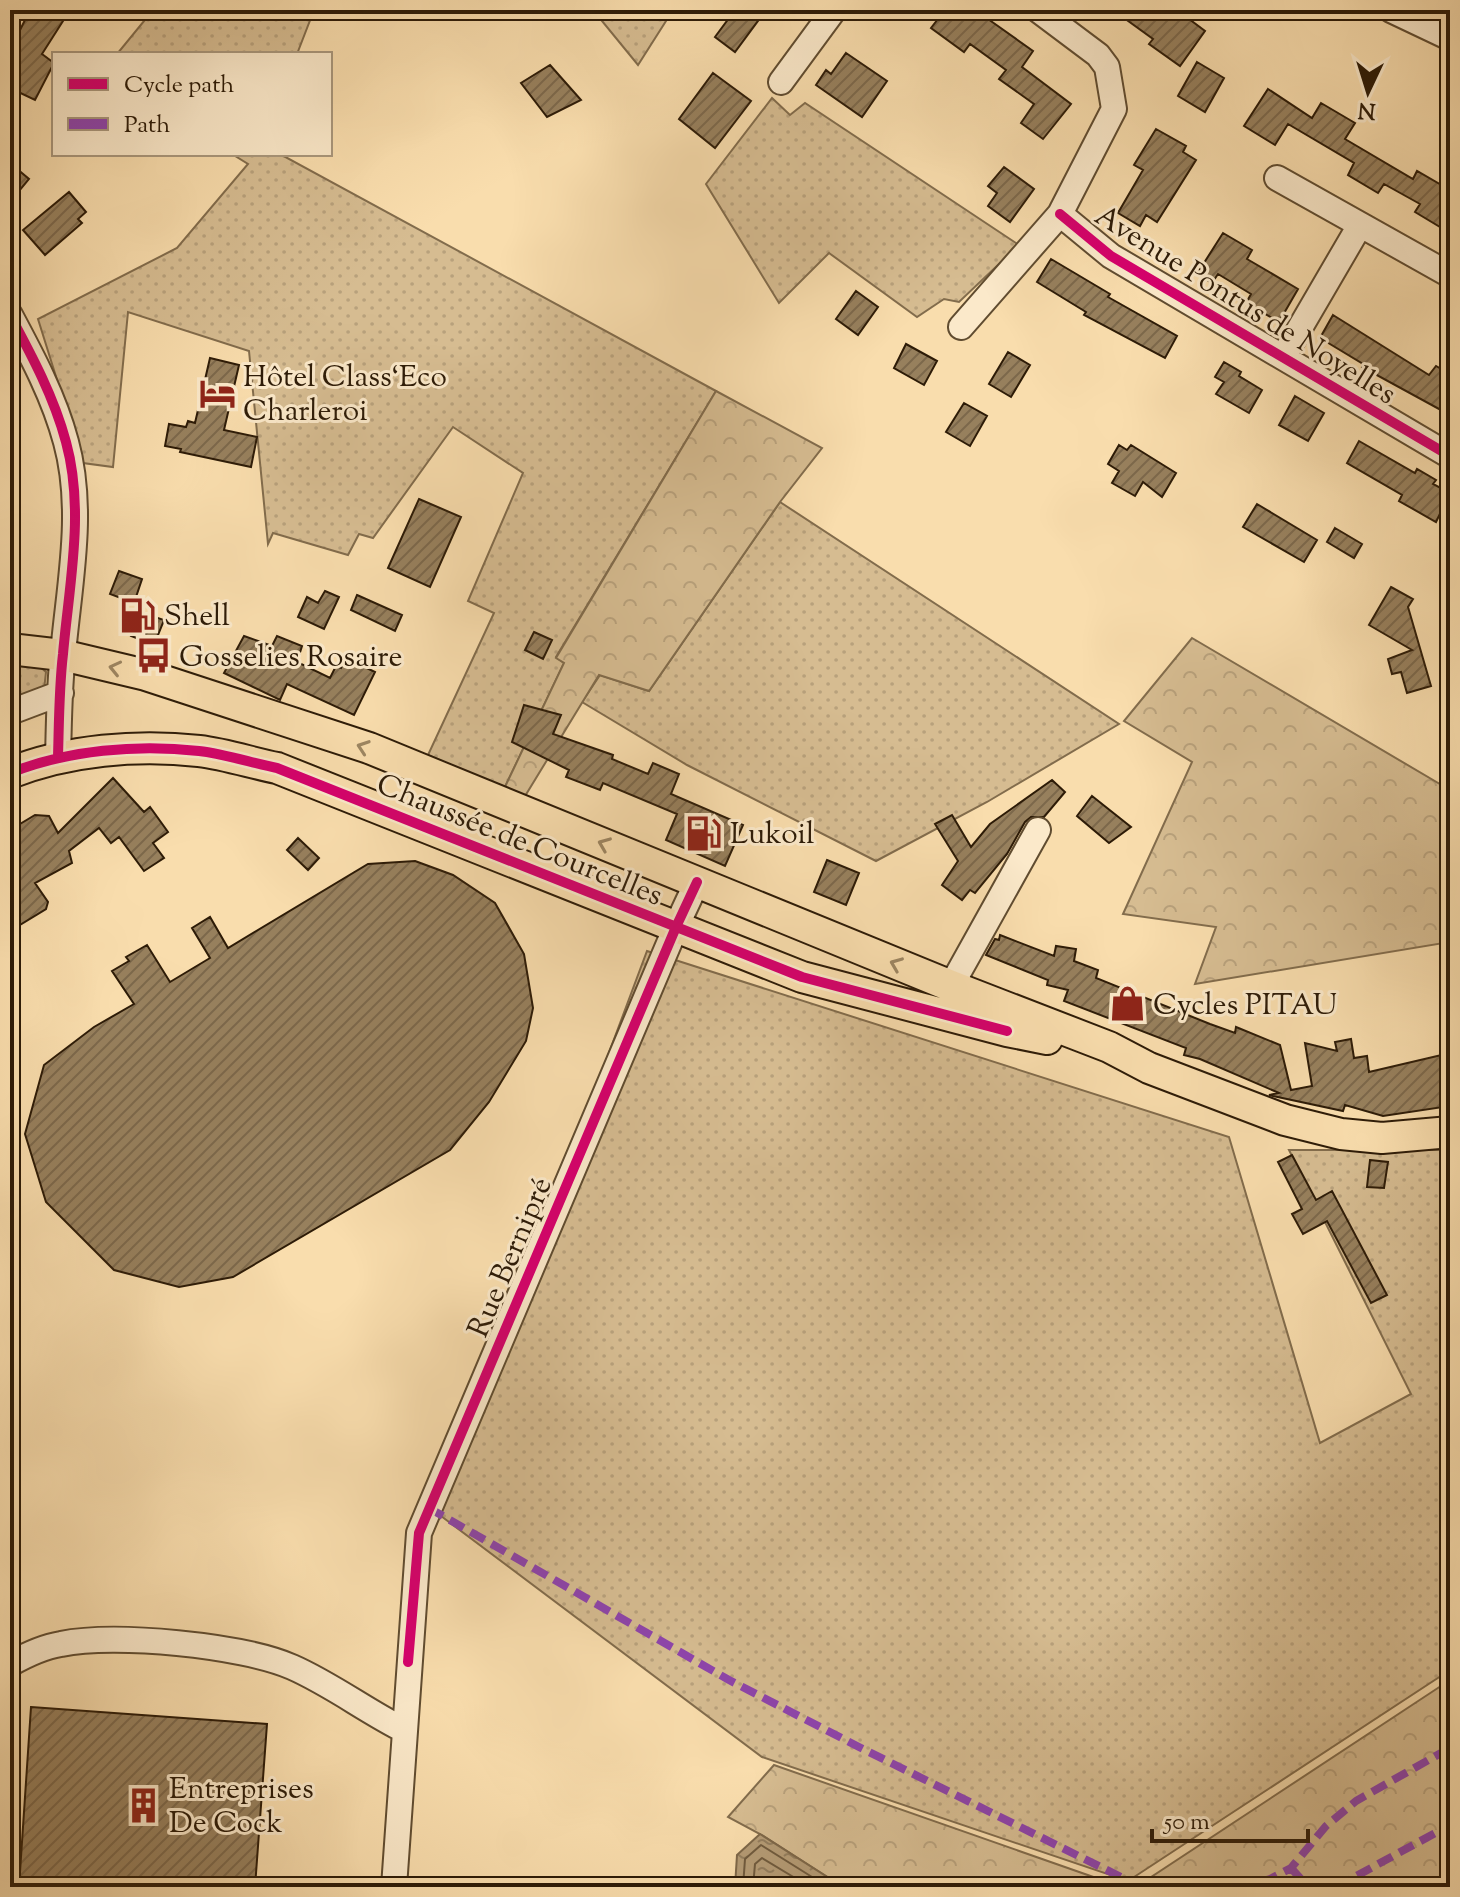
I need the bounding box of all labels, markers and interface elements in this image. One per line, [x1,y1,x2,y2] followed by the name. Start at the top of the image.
[52,52,332,156] legend
[1328,52,1408,132] north arrow
[124,69,234,103] text: Cycle path
[1357,92,1377,126] text: N
[124,109,170,143] text: Path
[1086,196,1404,417] street label: Avenue Pontus de Noyelles
[243,357,447,434] place label: Hôtel Class‘Eco Charleroi
[198,374,236,412] hotel icon: Hôtel Class‘Eco Charleroi
[119,596,157,634] fuel station icon: Shell
[164,596,230,639] place label: Shell
[134,637,172,675] bus stop icon: Gosselies Rosaire
[179,637,403,680] place label: Gosselies Rosaire
[109,660,123,677] one-way arrow
[357,740,371,756] one-way arrow
[369,764,669,918] street label: Chaussée de Courcelles
[685,814,723,852] fuel station icon: Lukoil
[730,814,814,857] place label: Lukoil
[598,837,612,854] one-way arrow
[890,957,904,974] one-way arrow
[1108,985,1146,1023] shop icon: Cycles PITAU
[1153,985,1337,1028] place label: Cycles PITAU
[458,1171,564,1345] street label: Rue Bernipré
[169,1769,314,1846] place label: Entreprises De Cock
[124,1786,162,1824] building icon: Entreprises De Cock
[1152,1793,1308,1843] scale bar
[1162,1806,1210,1840] text: 50 m

